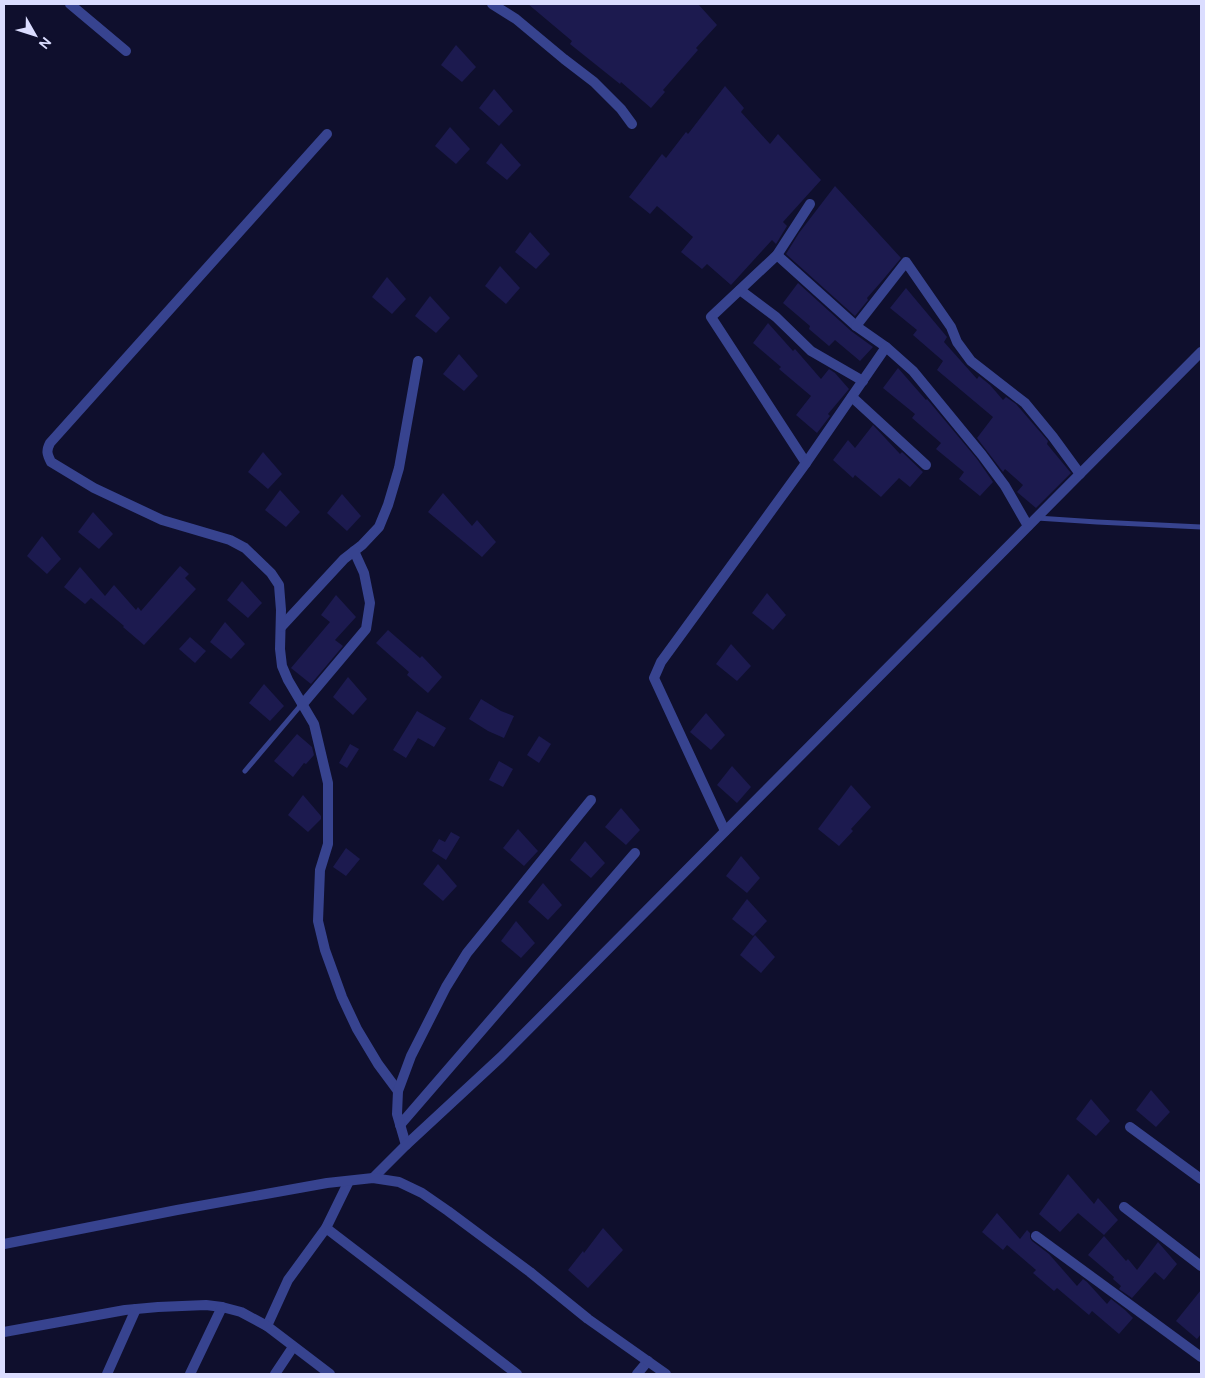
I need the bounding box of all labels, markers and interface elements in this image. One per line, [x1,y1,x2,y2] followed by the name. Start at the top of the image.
[10,10,60,60] north arrow
[35,34,55,53] text: N

